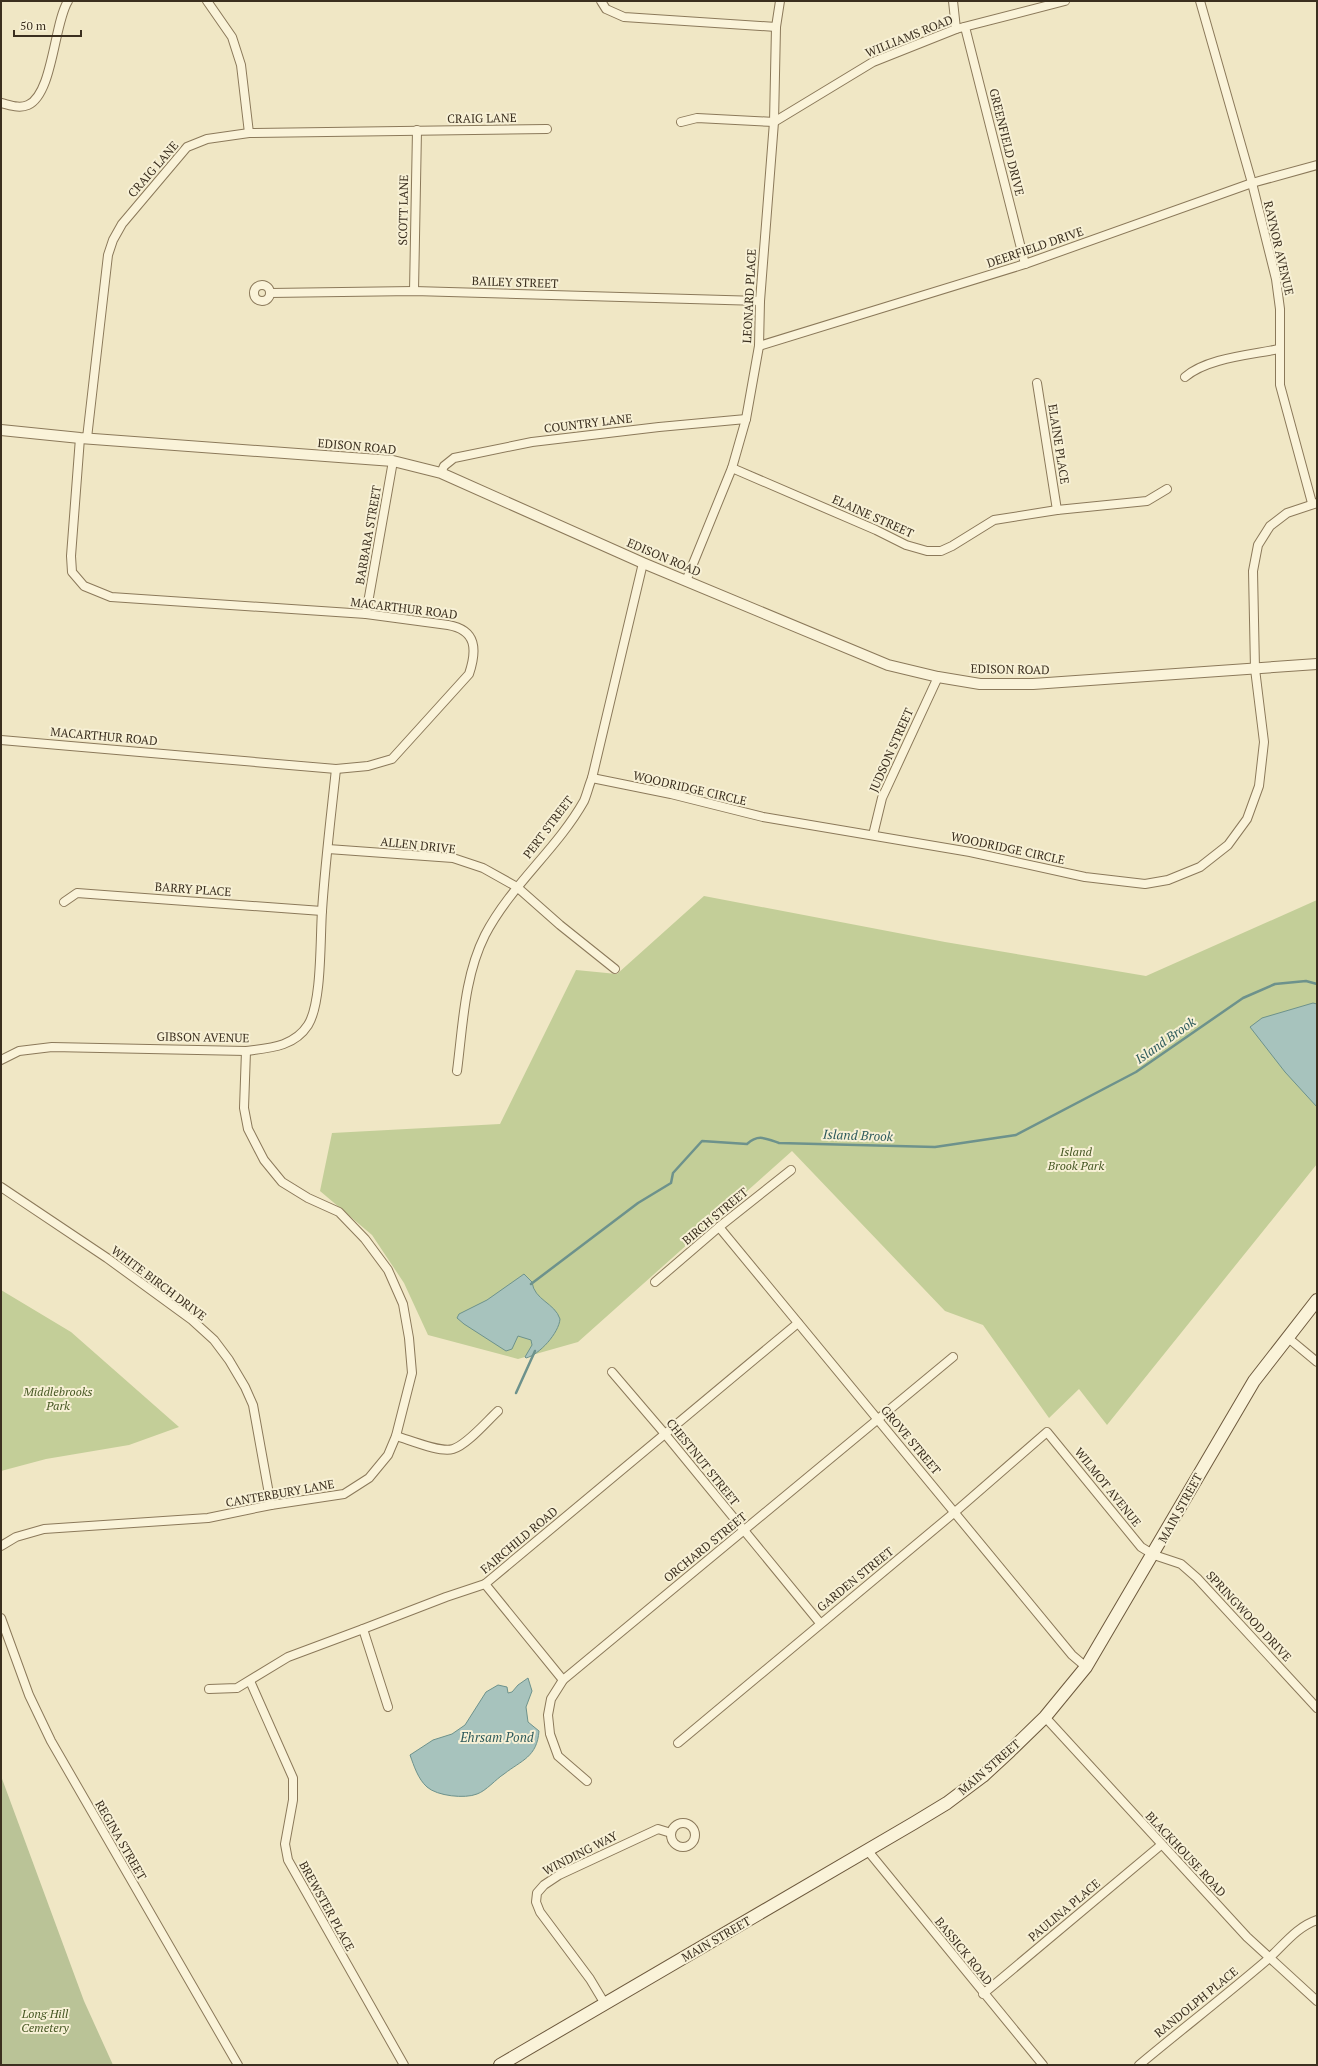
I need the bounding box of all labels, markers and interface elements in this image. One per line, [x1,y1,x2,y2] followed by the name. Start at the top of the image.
[14,12,81,38] scale bar
[863,12,955,60] street label: WILLIAMS ROAD
[20,18,47,33] text: 50 m
[986,87,1028,197] street label: GREENFIELD DRIVE
[447,110,517,126] street label: CRAIG LANE
[125,138,181,200] street label: CRAIG LANE
[395,174,411,246] street label: SCOTT LANE
[1261,199,1297,297] street label: RAYNOR AVENUE
[985,223,1085,271] street label: DEERFIELD DRIVE
[739,248,759,344] street label: LEONARD PLACE
[471,273,559,291] street label: BAILEY STREET
[1045,403,1073,485] street label: ELAINE PLACE
[543,410,633,436] street label: COUNTRY LANE
[317,435,397,457] street label: EDISON ROAD
[352,484,384,586] street label: BARBARA STREET
[830,491,917,541] street label: ELAINE STREET
[625,535,703,579] street label: EDISON ROAD
[350,594,458,622] street label: MACARTHUR ROAD
[970,661,1050,677] street label: EDISON ROAD
[866,705,916,794] street label: JUDSON STREET
[50,724,158,748] street label: MACARTHUR ROAD
[632,768,748,808] street label: WOODRIDGE CIRCLE
[520,792,577,861] street label: PERT STREET
[950,829,1066,867] street label: WOODRIDGE CIRCLE
[380,834,456,856] street label: ALLEN DRIVE
[154,879,232,899] street label: BARRY PLACE
[1130,1012,1199,1068] water label: Island Brook
[157,1029,249,1045] street label: GIBSON AVENUE
[822,1125,894,1145] water label: Island Brook
[1047,1144,1104,1173] park label: Island Brook Park
[679,1184,751,1248] street label: BIRCH STREET
[108,1242,210,1324] street label: WHITE BIRCH DRIVE
[22,1384,93,1413] park label: Middlebrooks Park
[878,1403,944,1478] street label: GROVE STREET
[663,1416,743,1509] street label: CHESTNUT STREET
[1072,1445,1144,1529] street label: WILMOT AVENUE
[1155,1470,1206,1546] street label: MAIN STREET
[225,1476,335,1510] street label: CANTERBURY LANE
[477,1503,561,1577] street label: FAIRCHILD ROAD
[660,1508,750,1585] street label: ORCHARD STREET
[814,1543,897,1614] street label: GARDEN STREET
[1203,1568,1295,1664] street label: SPRINGWOOD DRIVE
[459,1728,535,1746] water label: Ehrsam Pond
[955,1736,1024,1798] street label: MAIN STREET
[92,1797,150,1883] street label: REGINA STREET
[1143,1808,1229,1900] street label: BLACKHOUSE ROAD
[540,1828,620,1878] street label: WINDING WAY
[296,1858,358,1954] street label: BREWSTER PLACE
[1025,1876,1103,1944] street label: PAULINA PLACE
[679,1913,754,1965] street label: MAIN STREET
[932,1914,996,1988] street label: BASSICK ROAD
[1151,1964,1241,2040] street label: RANDOLPH PLACE
[21,2006,69,2035] park label: Long Hill Cemetery

